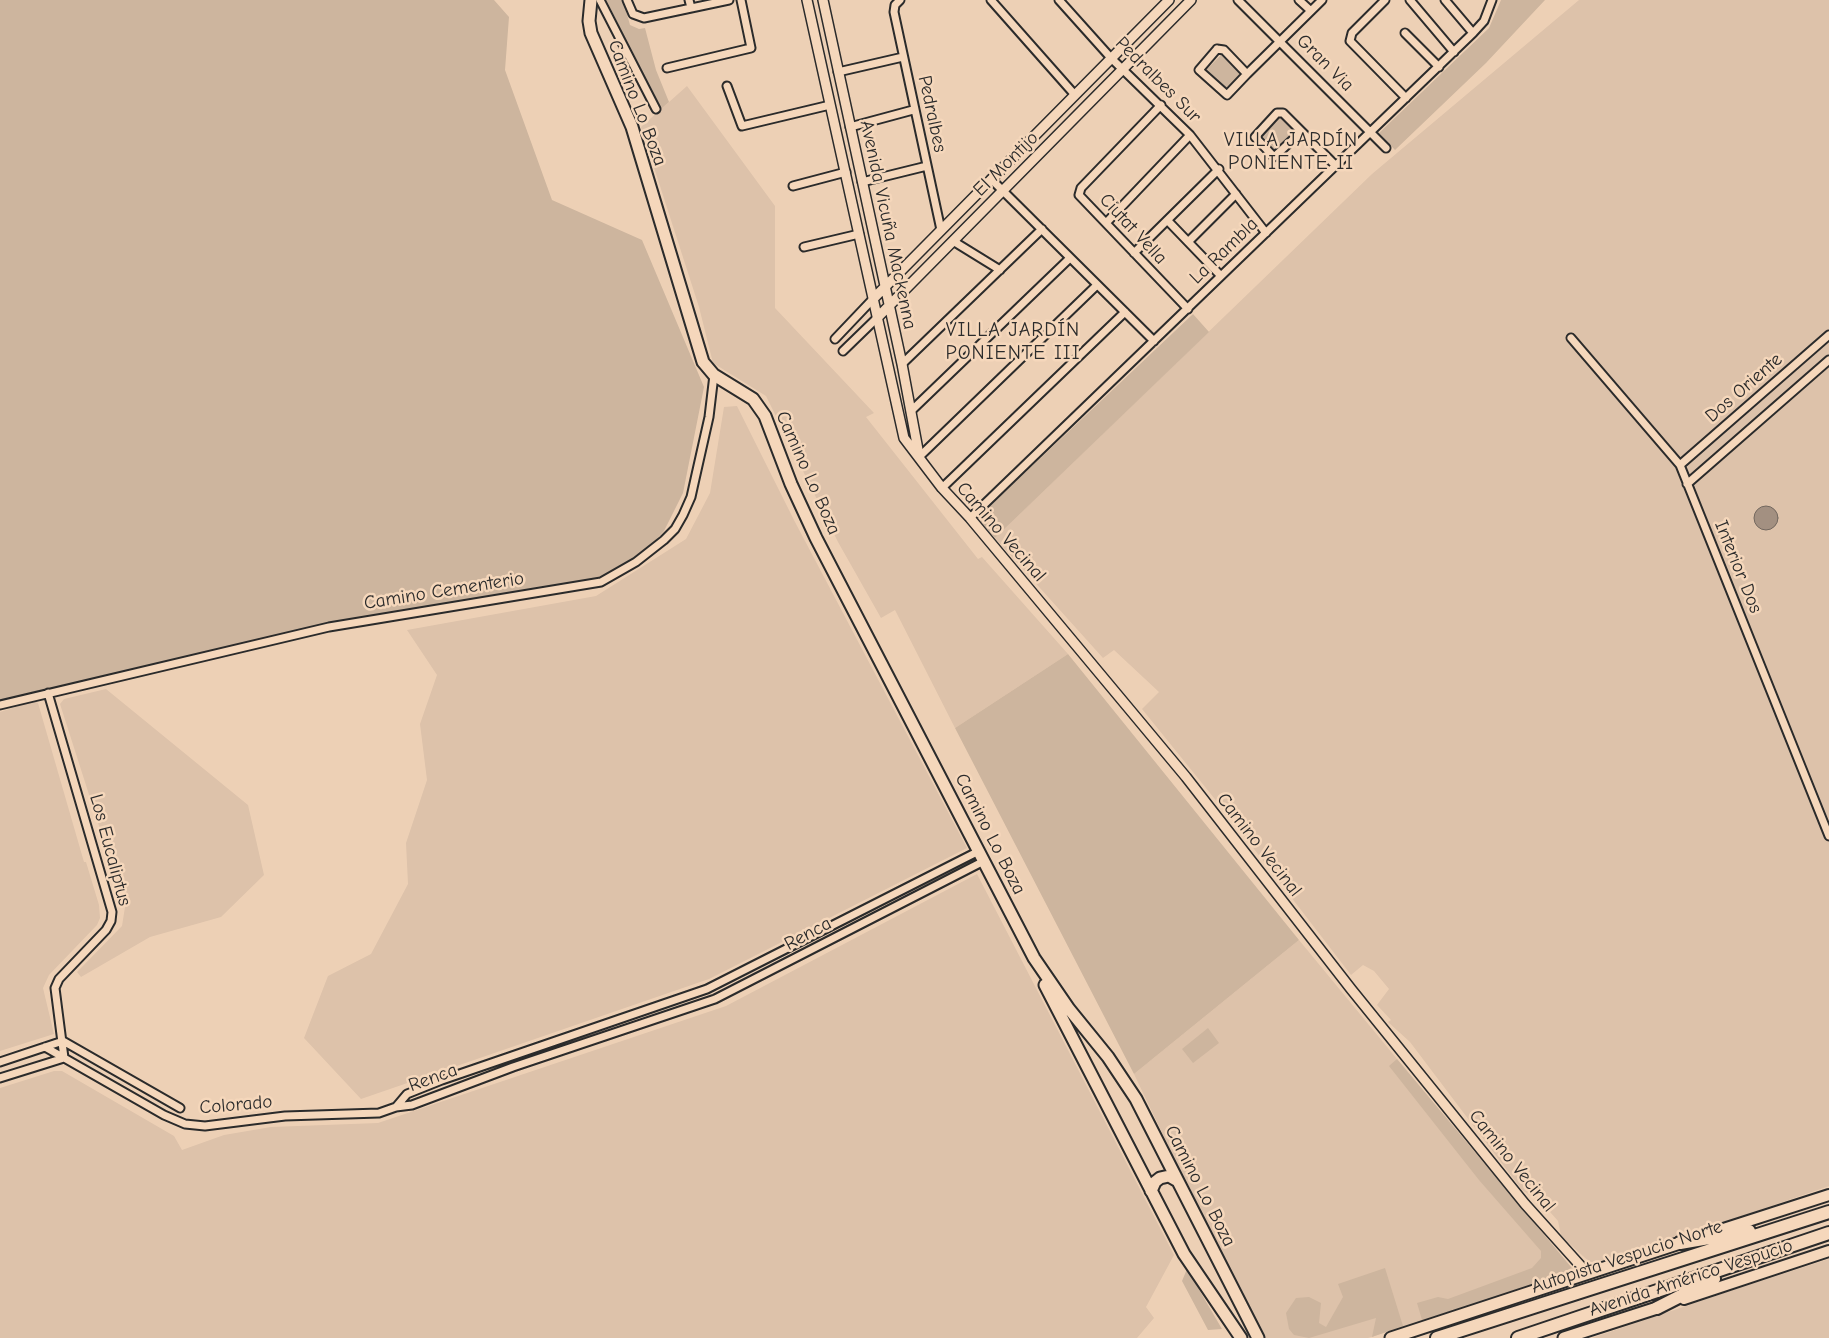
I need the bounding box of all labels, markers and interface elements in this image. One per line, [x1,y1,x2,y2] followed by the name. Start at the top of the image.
[1292,30,1358,96] street label: Gran Via
[1110,32,1206,128] street label: Pedralbes Sur
[603,37,671,169] street label: Camino Lo Boza
[913,73,951,155] street label: Pedralbes
[855,118,921,332] street label: Avenida Vicuña Mackenna
[969,127,1043,201] street label: El Montijo
[1222,128,1360,175] district label: VILLA JARDÍN PONIENTE II
[1094,189,1172,269] street label: Ciutat Vella
[1185,213,1263,289] street label: La Rambla
[944,318,1082,365] district label: VILLA JARDÍN PONIENTE III
[1701,348,1787,428] street label: Dos Oriente
[771,408,845,538] street label: Camino Lo Boza
[951,477,1051,587] street label: Camino Vecinal
[1709,517,1767,617] street label: Interior Dos
[362,567,526,615] street label: Camino Cementerio
[950,770,1030,898] street label: Camino Lo Boza
[1212,789,1306,901] street label: Camino Vecinal
[84,792,136,908] street label: Los Eucaliptus
[781,912,835,956] street label: Renca
[406,1059,460,1097] street label: Renca
[199,1090,273,1120] street label: Colorado
[1464,1105,1560,1217] street label: Camino Vecinal
[1160,1122,1240,1250] street label: Camino Lo Boza
[1529,1215,1725,1299] street label: Autopista Vespucio Norte
[1586,1234,1796,1322] street label: Avenida Américo Vespucio

